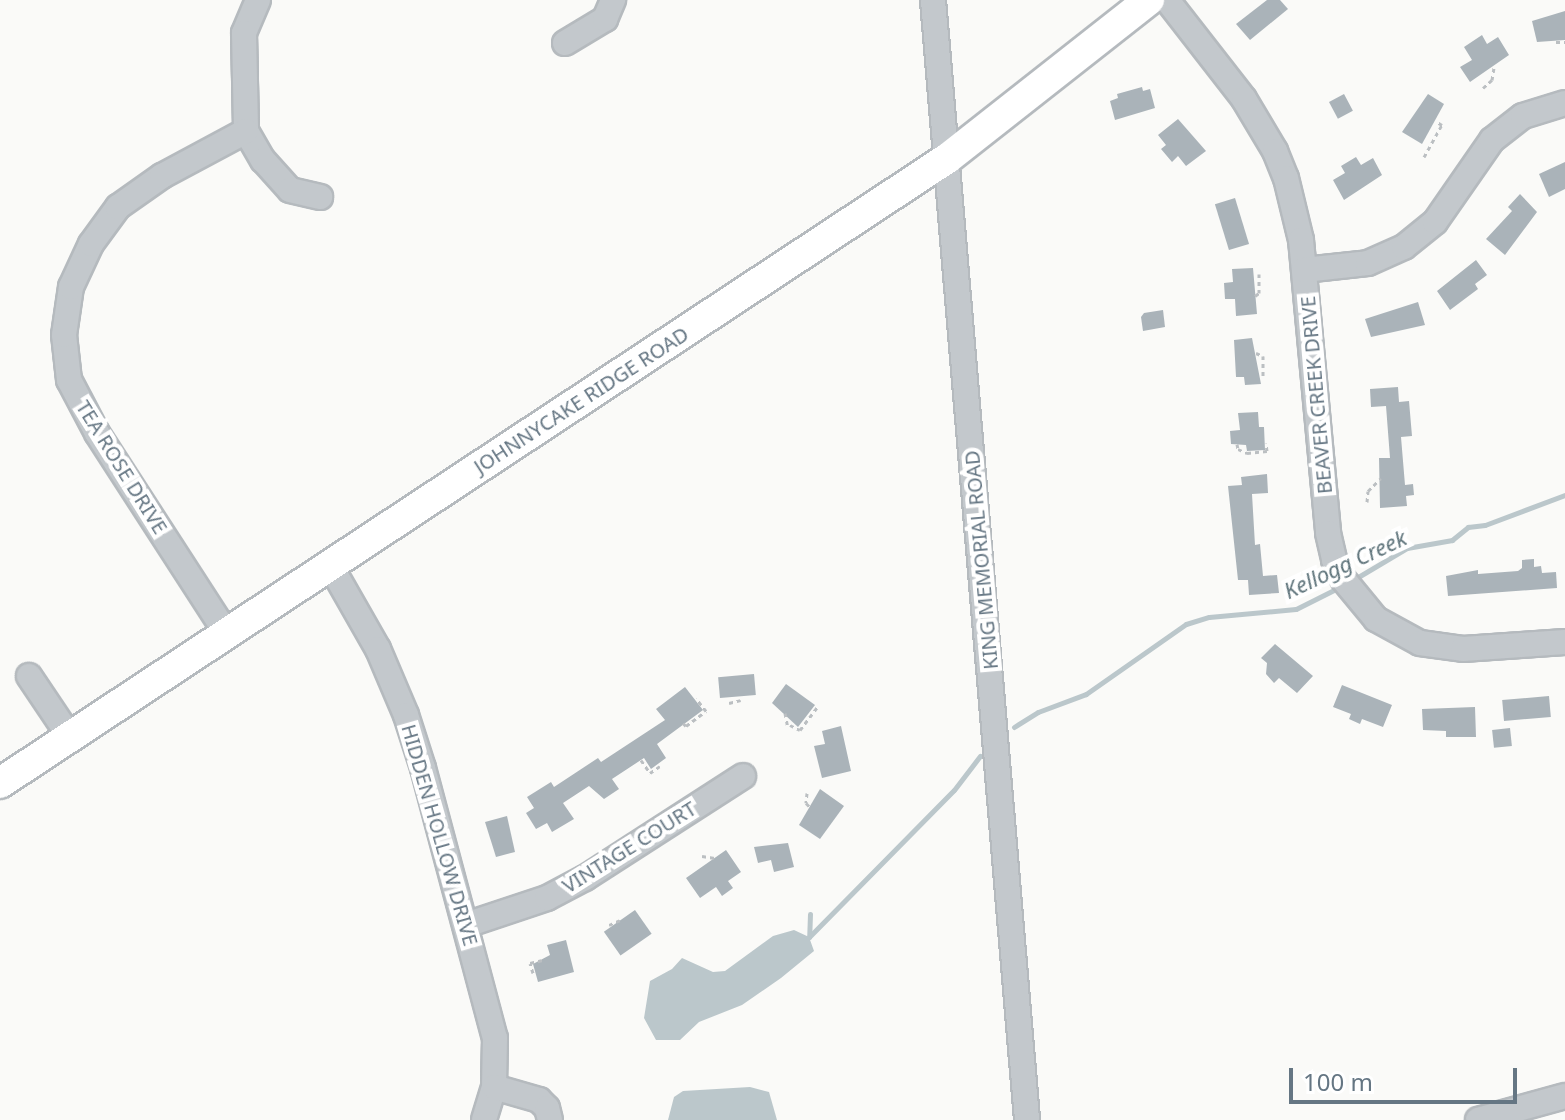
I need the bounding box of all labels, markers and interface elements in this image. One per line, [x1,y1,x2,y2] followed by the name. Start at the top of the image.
[1295,295,1337,495] street label: BEAVER CREEK DRIVE
[469,322,693,478] street label: JOHNNYCAKE RIDGE ROAD
[71,396,173,538] street label: TEA ROSE DRIVE
[959,449,1003,671] street label: KING MEMORIAL ROAD
[1279,524,1411,604] water label: Kellogg Creek
[397,721,483,949] street label: HIDDEN HOLLOW DRIVE
[558,796,700,898] street label: VINTAGE COURT
[1293,1052,1521,1102] scale bar
[1303,1065,1373,1098] text: 100 m

